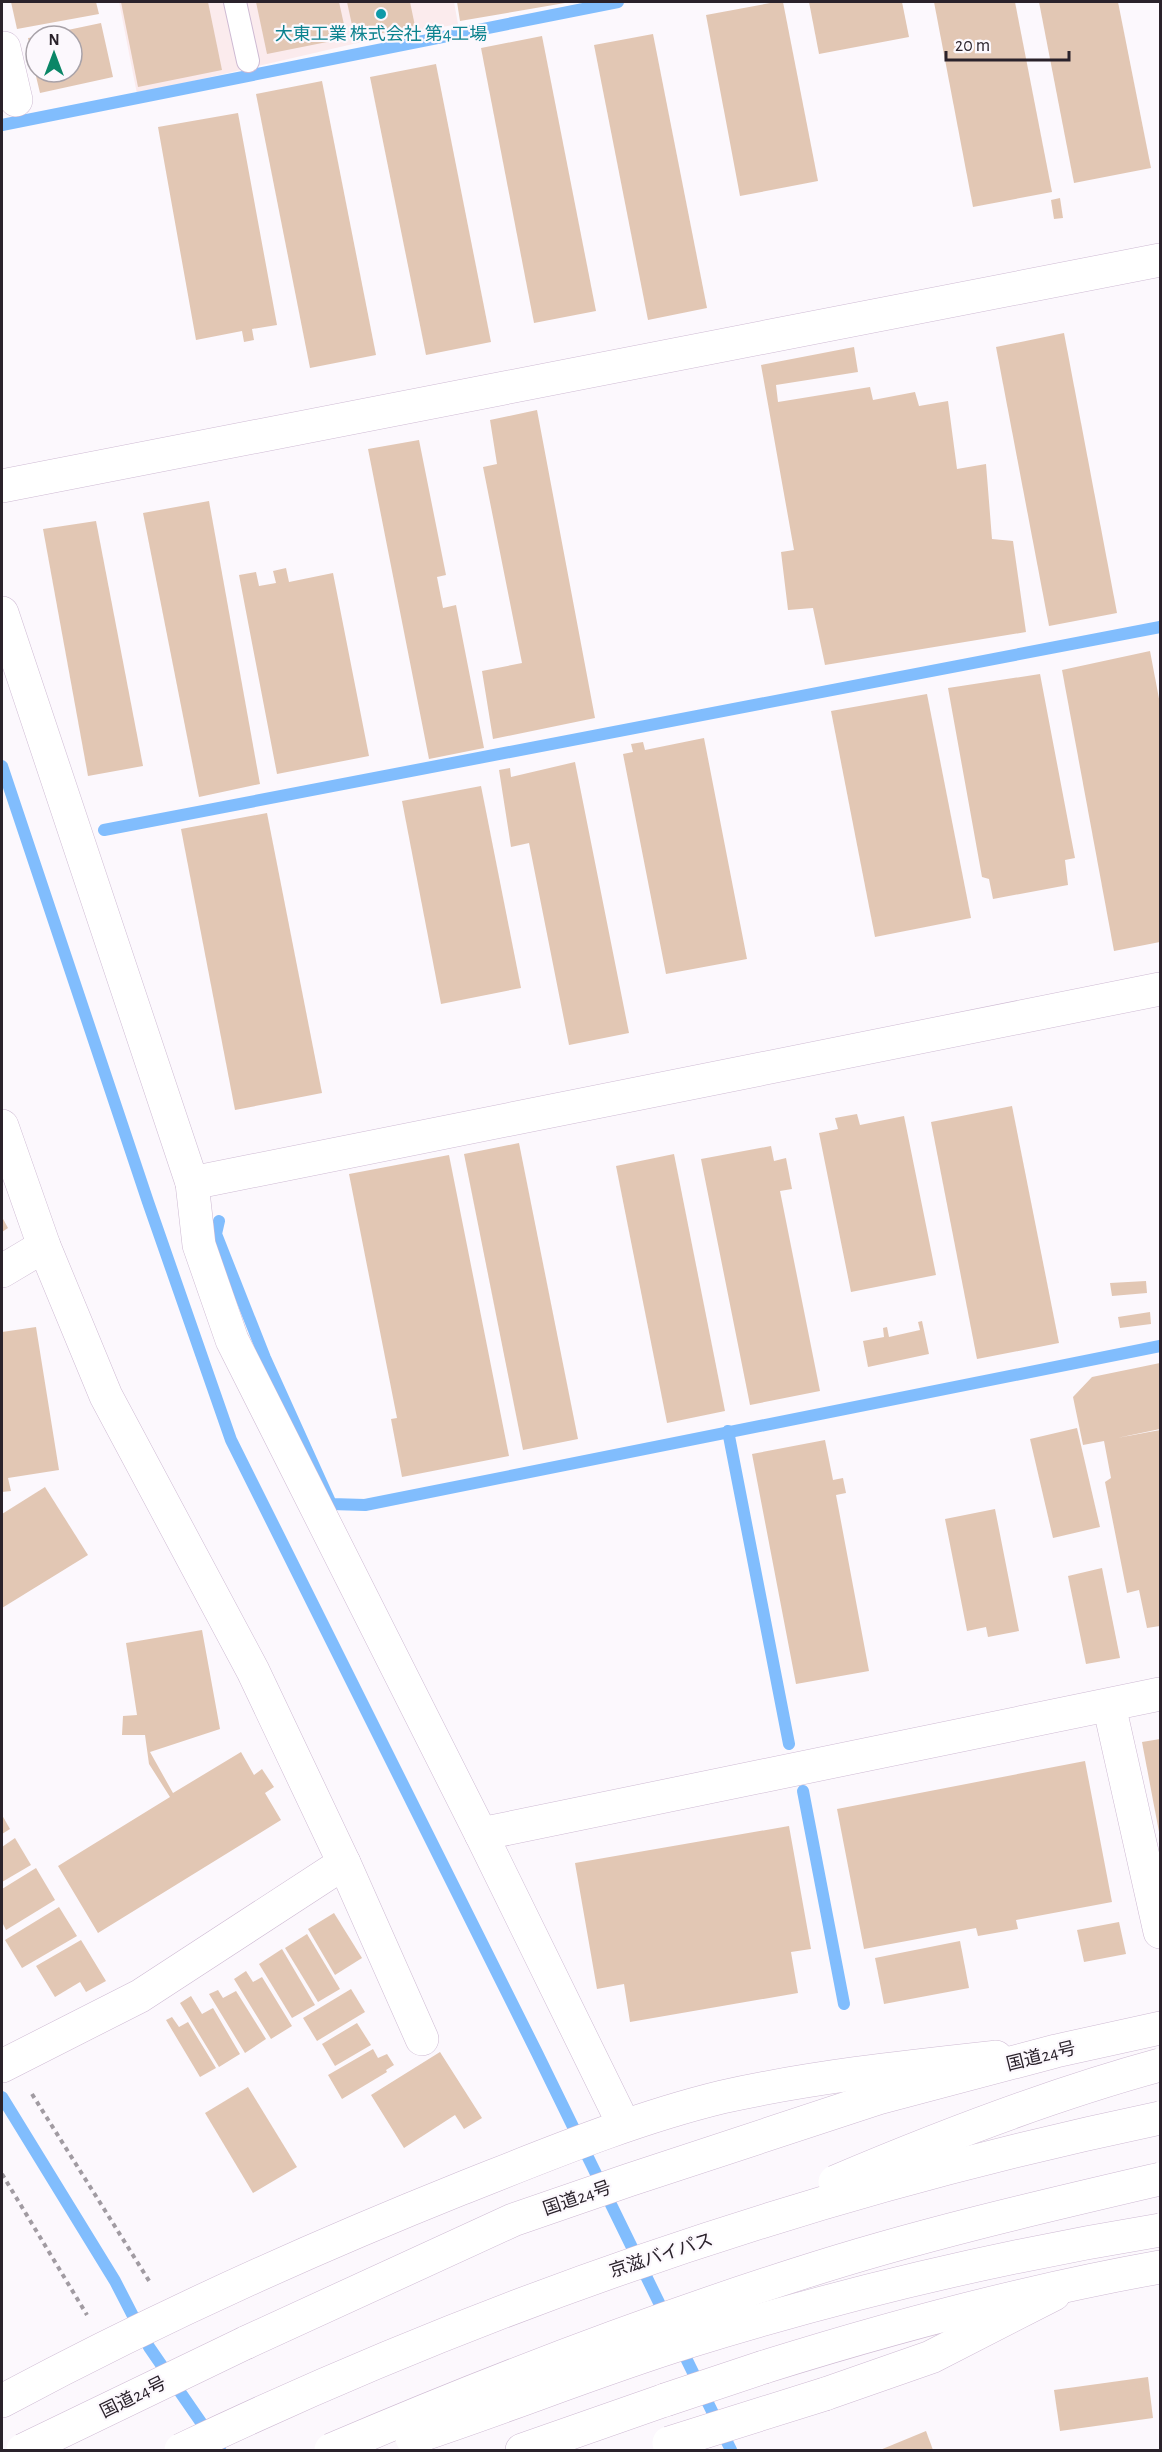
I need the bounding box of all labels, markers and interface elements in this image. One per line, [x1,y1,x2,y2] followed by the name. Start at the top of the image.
[374,7,388,21] marker: 大東工業 株式会社 第4工場
[24,24,84,84] north arrow
[275,24,487,44] place label: 大東工業 株式会社 第4工場
[946,24,1069,62] scale bar
[48,32,60,48] text: N
[955,37,990,55] text: 20 m
[1004,2038,1078,2074] street label: 国道24号
[540,2177,614,2219] street label: 国道24号
[607,2229,715,2281] street label: 京滋バイパス
[97,2372,169,2422] street label: 国道24号

